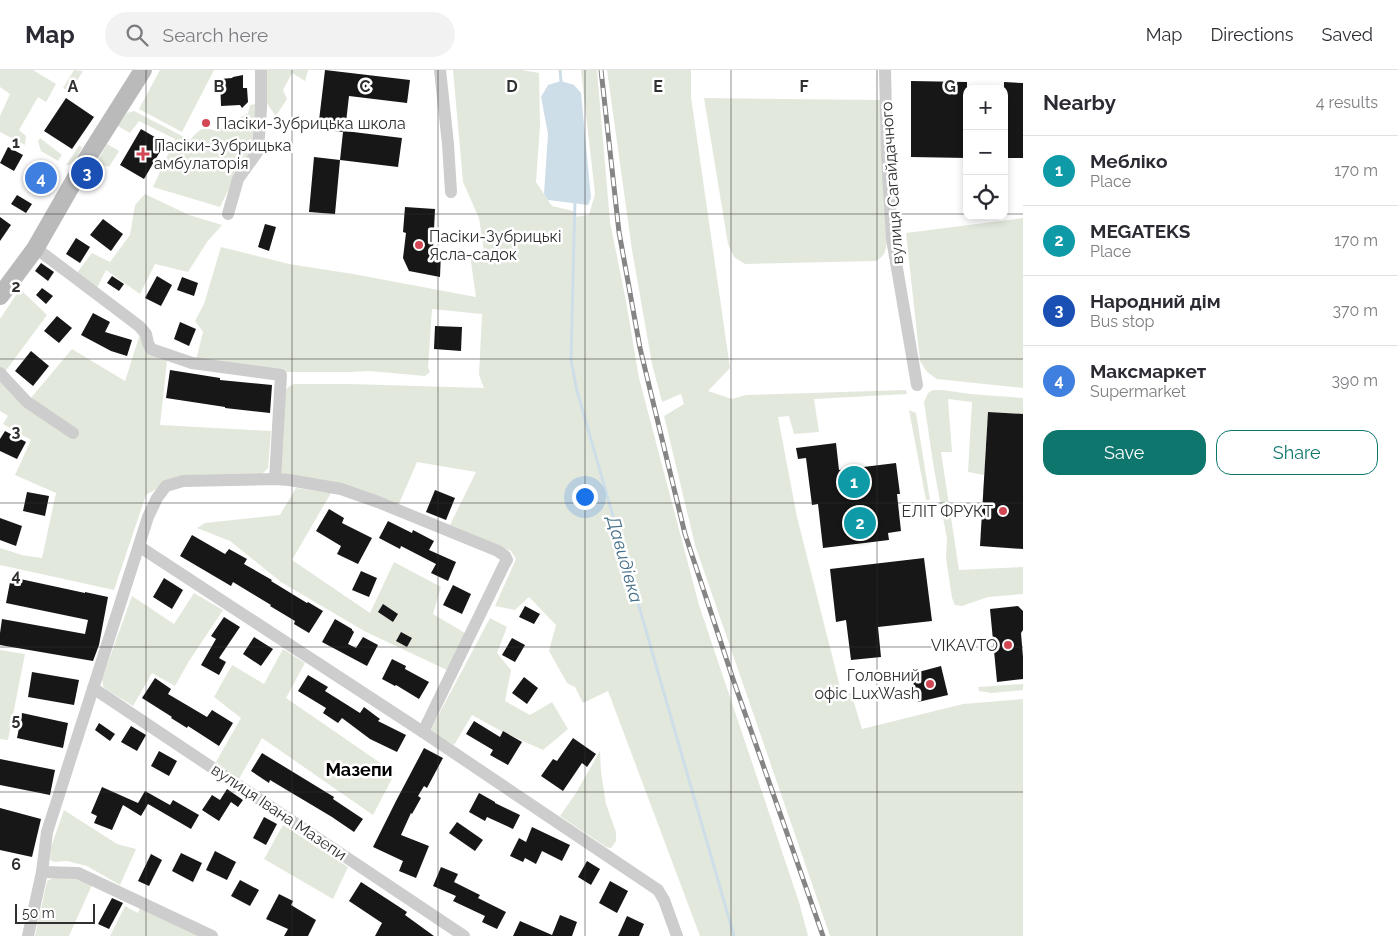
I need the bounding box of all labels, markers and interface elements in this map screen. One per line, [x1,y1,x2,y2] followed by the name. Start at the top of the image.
[105,12,455,57] search box
[25,20,75,49] text: Map
[123,21,151,49] icon: search
[163,24,268,46] text: Search here
[1146,24,1182,45] text: Map
[1210,24,1294,45] text: Directions
[1322,24,1373,45] text: Saved
[68,77,79,96] text: A
[214,77,225,96] text: B
[360,77,371,96] text: C
[506,77,518,96] text: D
[653,77,663,96] text: E
[799,77,809,96] text: F
[944,77,956,96] text: G
[963,85,1008,220] map controls
[963,85,1008,130] button: +
[1043,90,1116,115] text: Nearby
[1316,93,1378,112] text: 4 results
[877,101,907,265] street label: вулиця Сагайдачного
[216,114,406,133] place label: Пасіки-Зубрицька школа
[200,117,212,129] marker: Пасіки-Зубрицька школа
[963,130,1008,175] button: −
[12,133,20,152] text: 1
[154,136,292,173] place label: Пасіки-Зубрицька амбулаторія
[136,147,150,161] marker: Пасіки-Зубрицька амбулаторія
[1090,150,1167,172] text: Мебліко
[71,154,103,192] pin: 3
[25,159,57,197] pin: 4
[1055,161,1063,180] text: 1
[1334,161,1378,180] text: 170 m
[1090,172,1131,191] text: Place
[963,175,1008,220] button: locate
[1090,220,1190,242] text: MEGATEKS
[429,227,561,264] place label: Пасіки-Зубрицькі Ясла-садок
[1054,231,1064,250] text: 2
[1334,231,1378,250] text: 170 m
[413,239,425,251] marker: Пасіки-Зубрицькі Ясла-садок
[1090,242,1131,261] text: Place
[11,277,21,296] text: 2
[1090,290,1221,312] text: Народний дім
[1055,301,1063,320] text: 3
[1332,301,1378,320] text: 370 m
[1090,312,1154,331] text: Bus stop
[1090,360,1206,382] text: Максмаркет
[1054,371,1064,390] text: 4
[1332,371,1378,390] text: 390 m
[1090,382,1186,401] text: Supermarket
[12,422,21,441] text: 3
[1043,430,1206,475] button: Save
[1216,430,1378,475] button: Share
[838,463,870,501] pin: 1
[572,484,598,510] your location
[902,502,993,521] place label: ЕЛІТ ФРУКТ
[844,504,876,542] pin: 2
[997,505,1009,517] marker: ЕЛІТ ФРУКТ
[602,512,647,605] water label: Давидівка
[11,566,21,585] text: 4
[931,636,998,655] place label: VIKAVTO
[1002,639,1014,651] marker: VIKAVTO
[815,666,920,703] place label: Головний офіс LuxWash
[924,678,936,690] marker: Головний офіс LuxWash
[12,710,21,729] text: 5
[325,759,393,780] district label: Мазепи
[208,760,350,864] street label: вулиця Івана Мазепи
[11,855,21,874] text: 6
[15,901,95,924] scale bar
[22,905,55,921] text: 50 m

